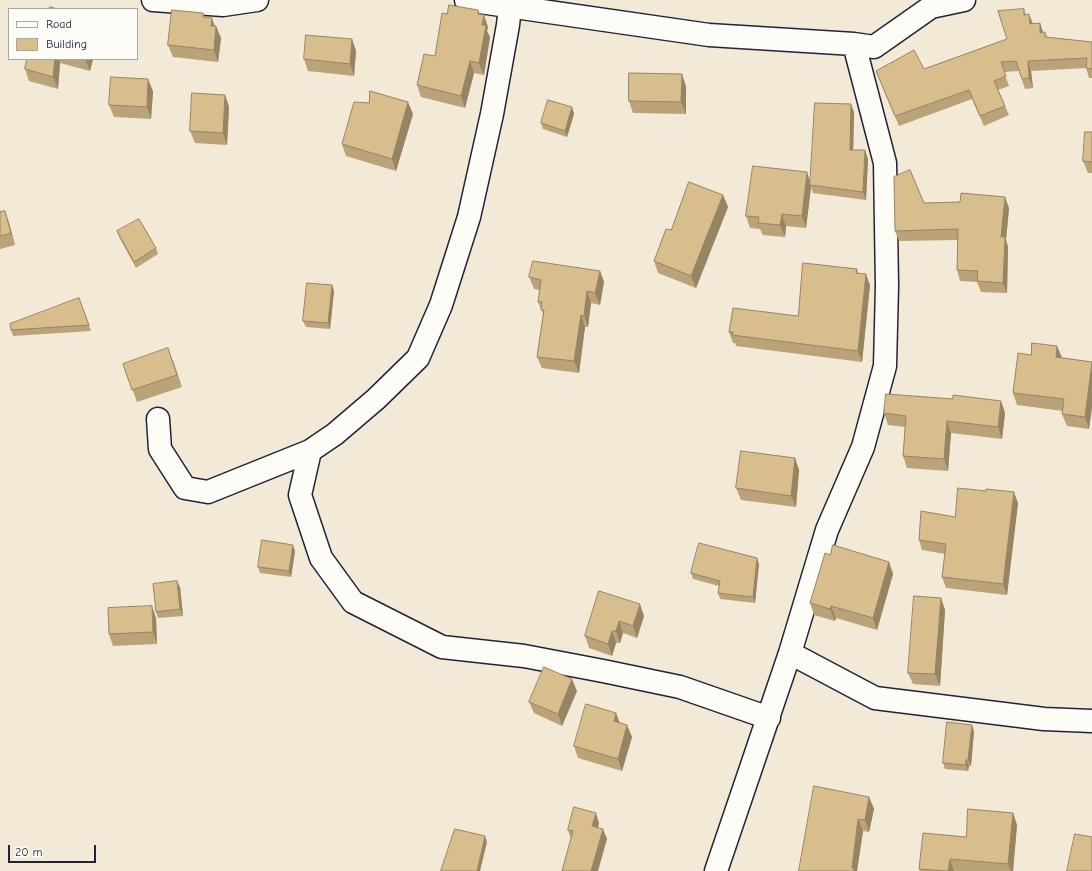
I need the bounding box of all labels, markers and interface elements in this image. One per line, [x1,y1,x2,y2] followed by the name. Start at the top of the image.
[8,8,138,60] legend
[46,17,72,31] text: Road
[46,37,87,51] text: Building
[10,837,98,863] scale bar
[15,845,43,859] text: 20 m

